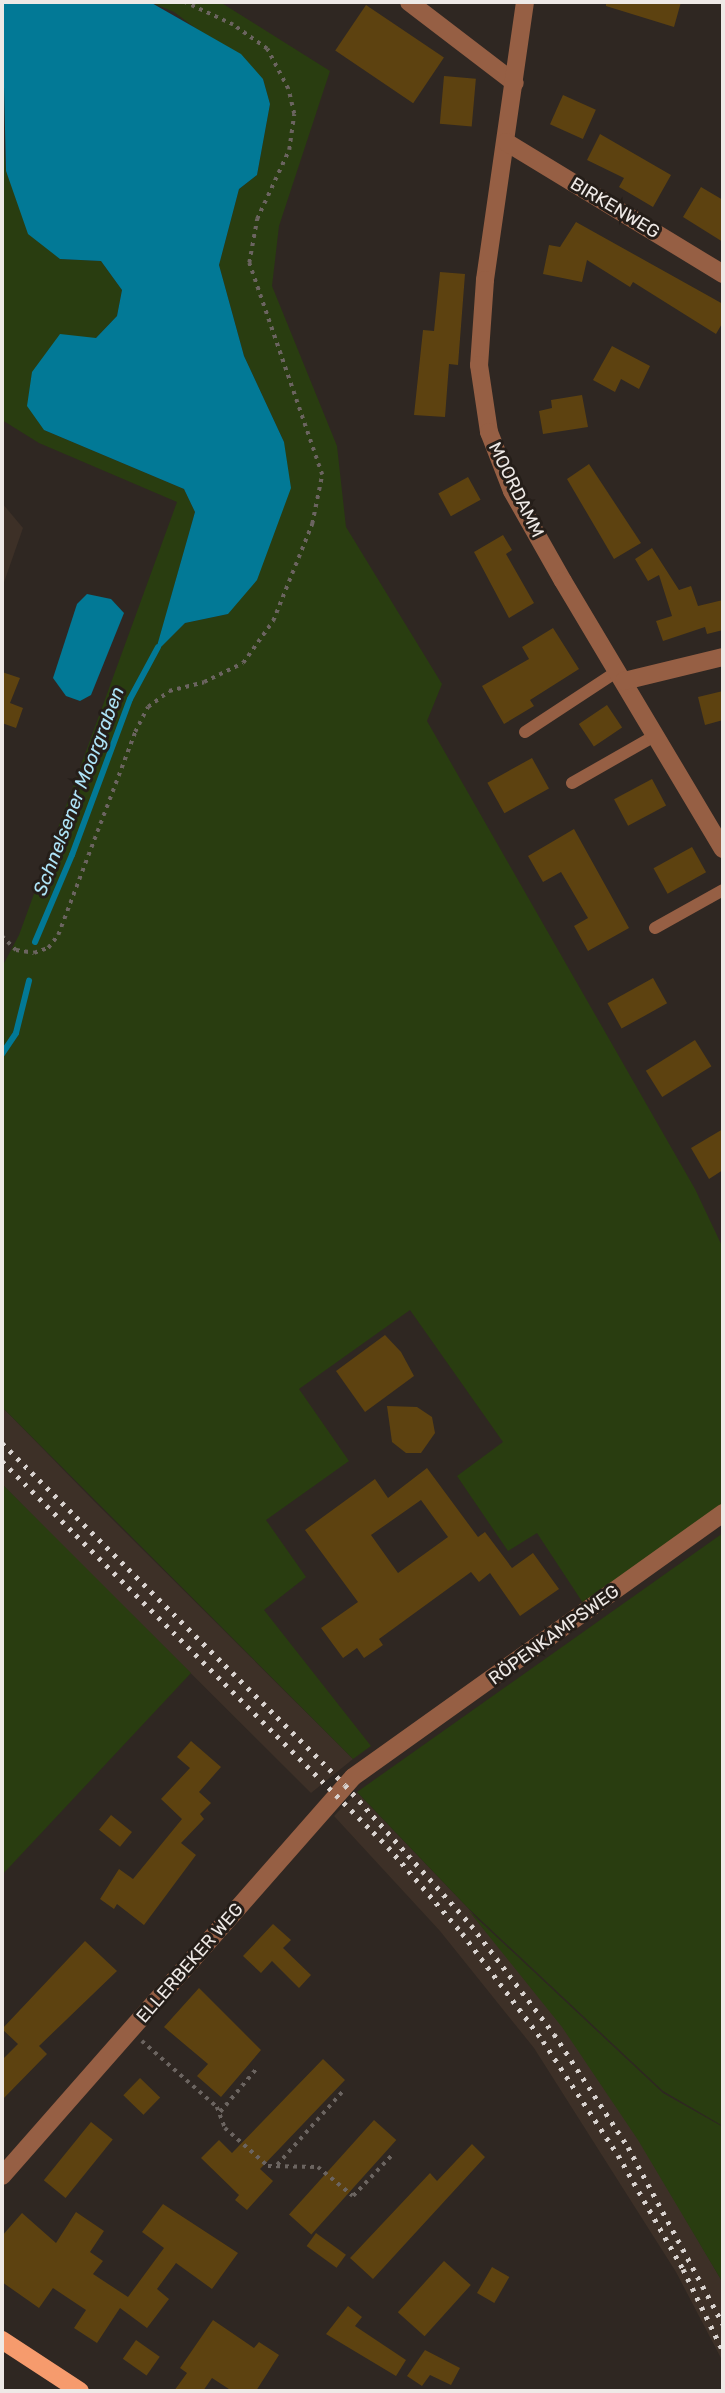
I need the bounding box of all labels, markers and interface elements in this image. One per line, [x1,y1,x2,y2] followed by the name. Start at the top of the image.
[566,173,664,243] street label: BIRKENWEG
[484,439,548,541] street label: MOORDAMM
[29,683,129,899] water label: Schnelsener Moorgraben
[484,1580,624,1690] street label: RÖPENKAMPSWEG
[132,1898,248,2028] street label: ELLERBEKER WEG

